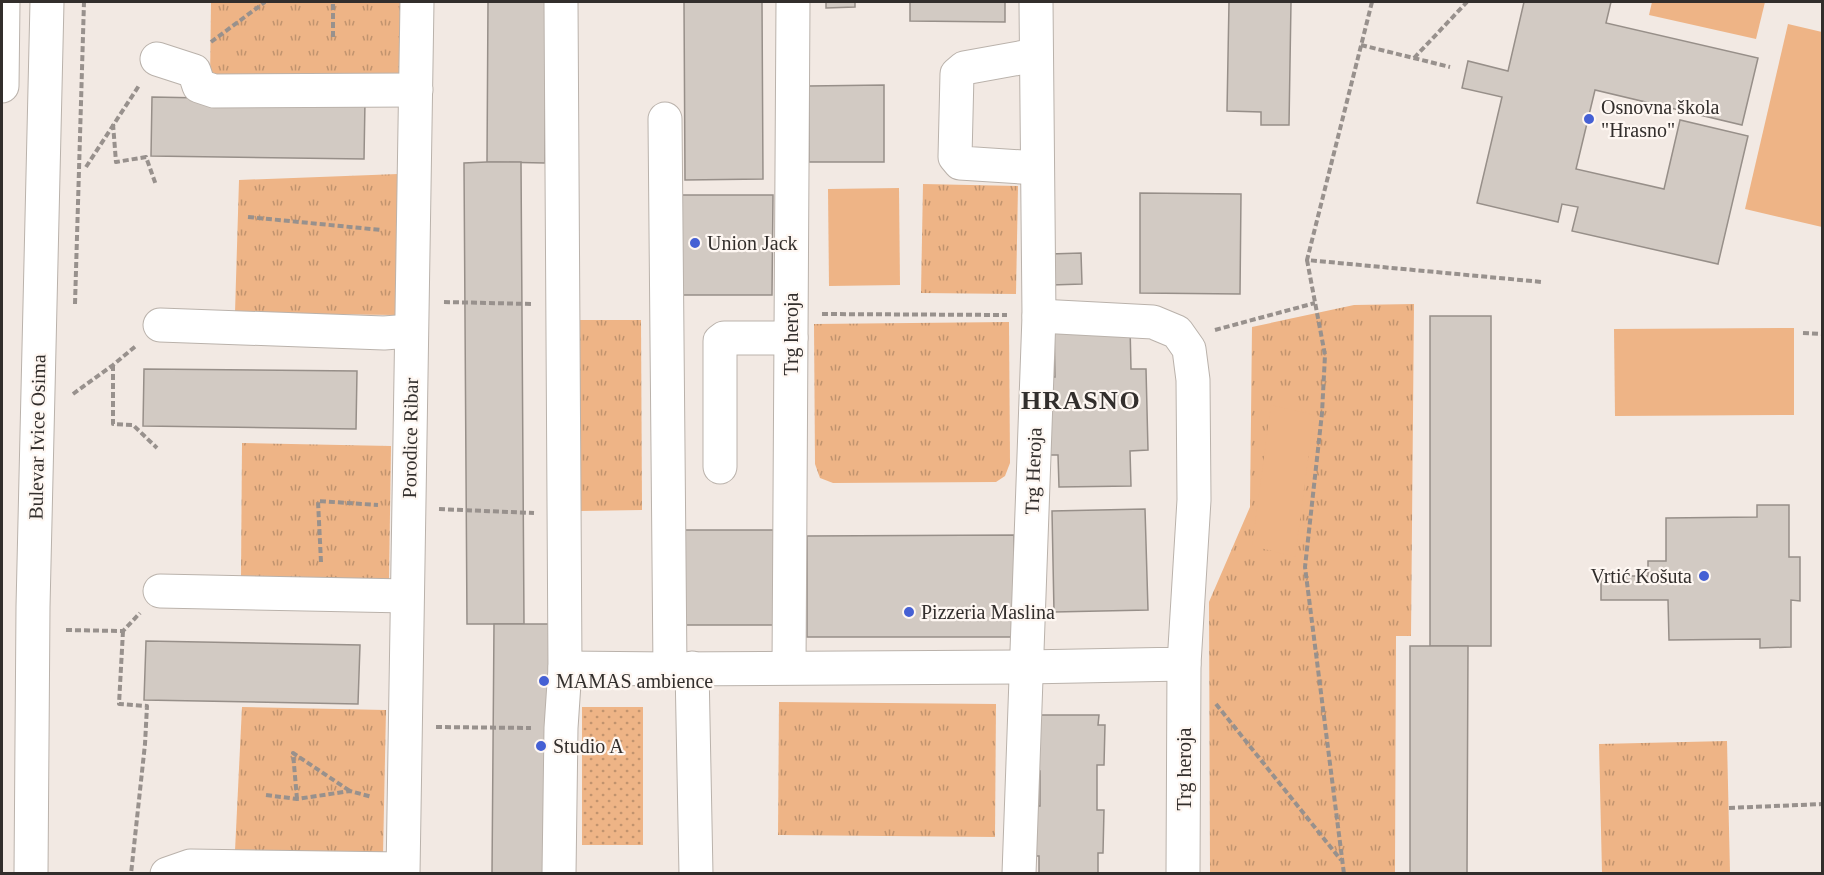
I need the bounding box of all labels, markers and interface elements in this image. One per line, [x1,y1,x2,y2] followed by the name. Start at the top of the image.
[1601,96,1719,141] place label: Osnovna škola "Hrasno"
[1582,112,1596,126] marker: Osnovna škola "Hrasno"
[707,232,798,254] place label: Union Jack
[688,236,702,250] marker: Union Jack
[780,292,803,375] street label: Trg heroja
[25,354,49,520] street label: Bulevar Ivice Osima
[398,377,422,498] street label: Porodice Ribar
[1021,386,1141,415] district label: HRASNO
[1020,427,1047,515] street label: Trg Heroja
[1590,565,1692,587] place label: Vrtić Košuta
[1697,569,1711,583] marker: Vrtić Košuta
[921,601,1055,623] place label: Pizzeria Maslina
[902,605,916,619] marker: Pizzeria Maslina
[556,670,713,692] place label: MAMAS ambience
[537,674,551,688] marker: MAMAS ambience
[1173,727,1196,810] street label: Trg heroja
[553,735,624,757] place label: Studio A
[534,739,548,753] marker: Studio A

